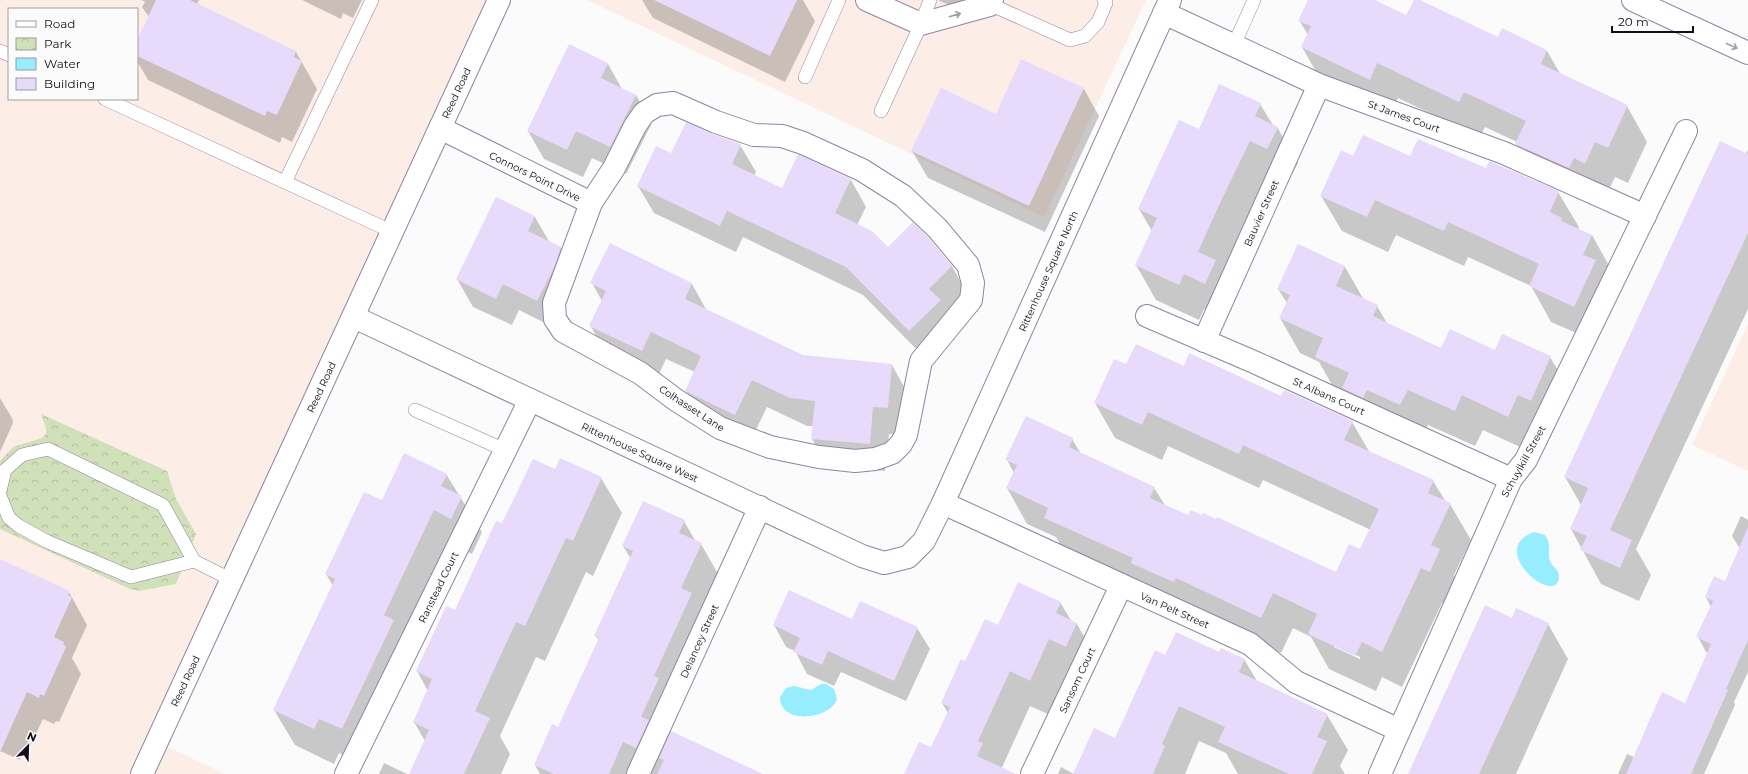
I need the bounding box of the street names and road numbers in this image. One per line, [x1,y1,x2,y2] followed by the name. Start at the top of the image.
[439,66,474,121] street label: Reed Road
[1366,97,1442,136] street label: St James Court
[487,149,583,204] street label: Connors Point Drive
[1241,178,1282,248] street label: Bauvier Street
[1016,209,1081,334] street label: Rittenhouse Square North
[304,360,339,415] street label: Reed Road
[1291,375,1367,418] street label: St Albans Court
[657,382,727,434] street label: Colhasset Lane
[579,420,700,485] street label: Rittenhouse Square West
[1498,423,1549,499] street label: Schuylkill Street
[416,549,461,625] street label: Ranstead Court
[1138,589,1211,632] street label: Van Pelt Street
[677,602,722,680] street label: Delancey Street
[1057,645,1098,715] street label: Sansom Court
[168,654,203,709] street label: Reed Road

